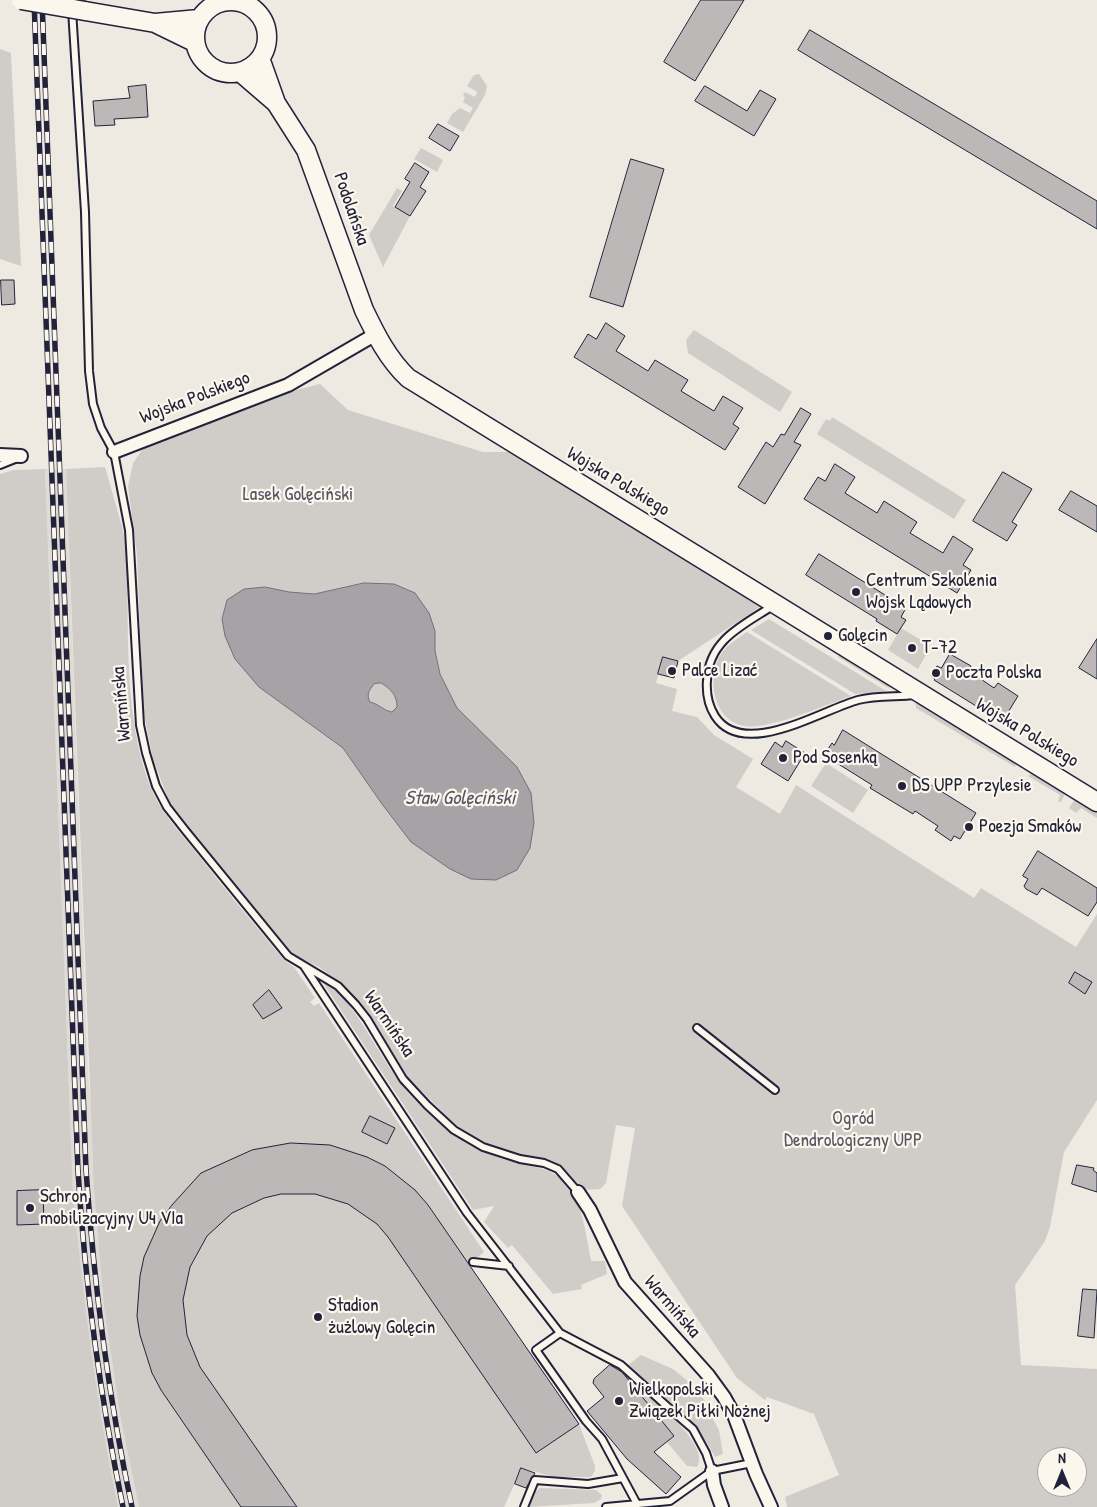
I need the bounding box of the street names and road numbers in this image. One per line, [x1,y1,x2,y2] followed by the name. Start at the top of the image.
[328,170,374,248] street label: Podolańska
[137,367,253,429] street label: Wojska Polskiego
[562,442,674,522] street label: Wojska Polskiego
[107,666,137,742] street label: Warmińska
[971,693,1083,773] street label: Wojska Polskiego
[359,987,419,1061] street label: Warmińska
[639,1271,705,1343] street label: Warmińska

